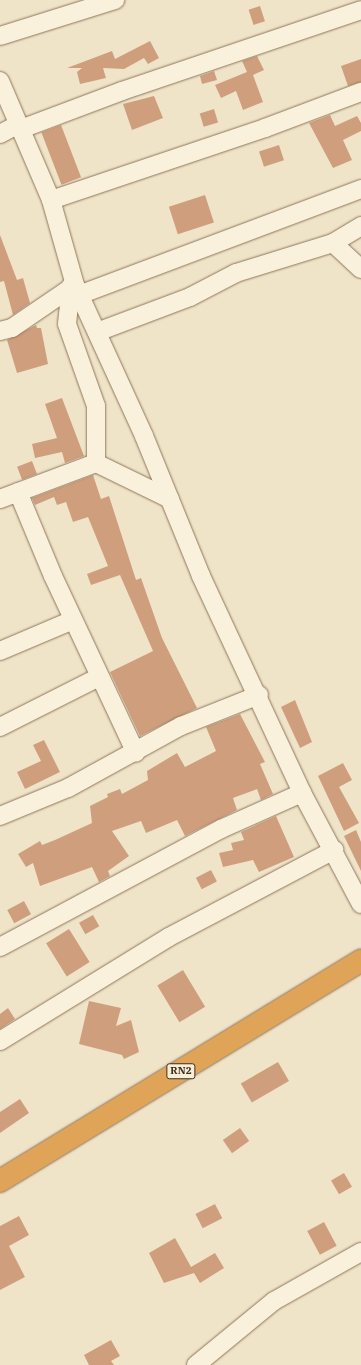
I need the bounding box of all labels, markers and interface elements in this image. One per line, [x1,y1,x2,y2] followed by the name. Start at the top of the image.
[166,1063,196,1079] road number: RN2

